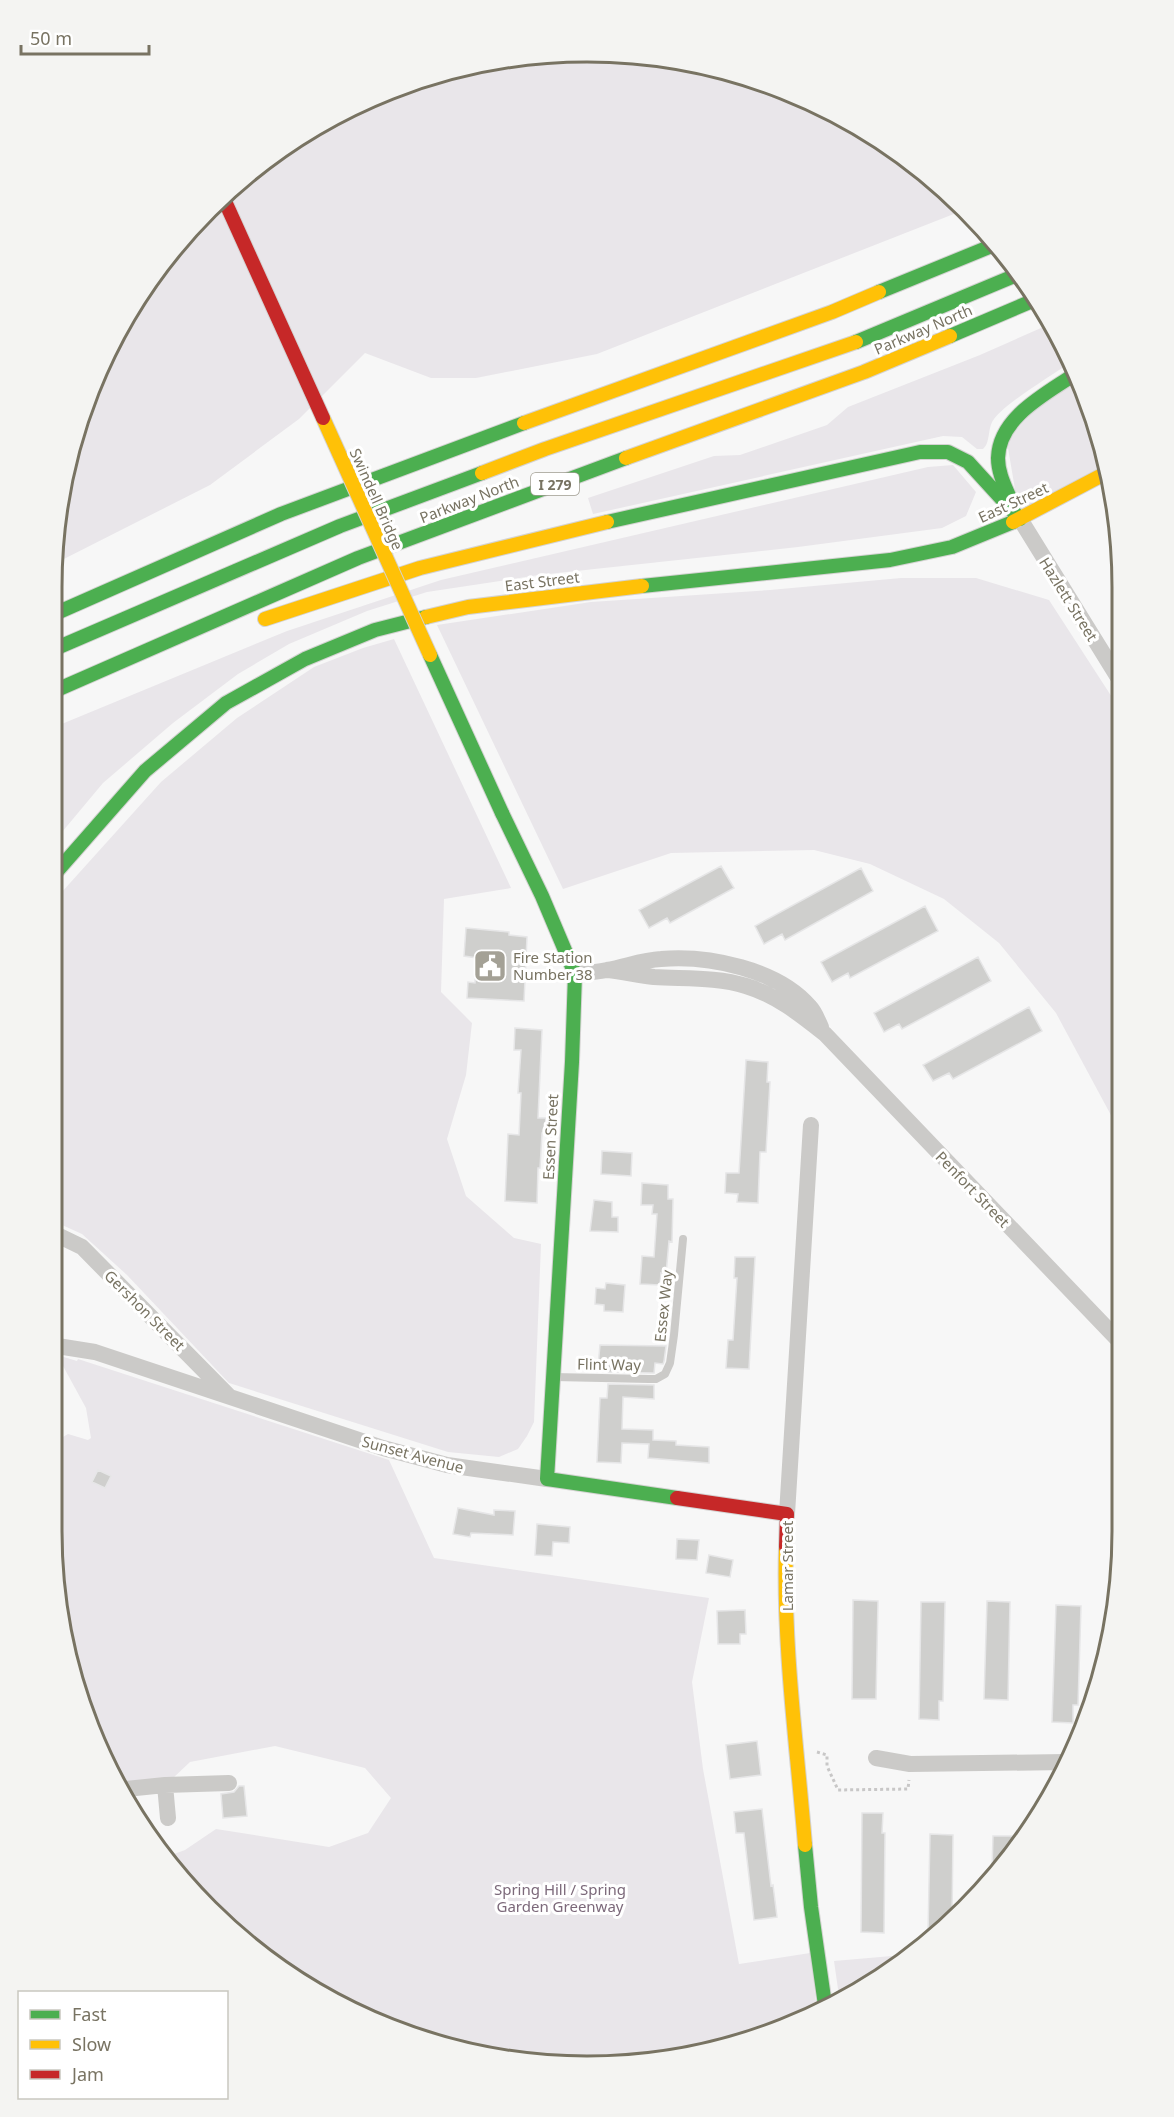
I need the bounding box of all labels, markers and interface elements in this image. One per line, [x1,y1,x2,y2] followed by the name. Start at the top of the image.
[21,18,148,56] scale bar
[30,26,72,50] text: 50 m
[871,299,975,359] street label: Parkway North
[346,445,408,553] street label: Swindell Bridge
[416,471,522,527] street label: Parkway North
[531,473,579,495] road number: I 279
[975,477,1052,527] street label: East Street
[1035,553,1103,645] street label: Hazlett Street
[503,566,581,596] street label: East Street
[513,947,593,984] place label: Fire Station Number 38
[472,948,508,984] public building icon: Fire Station Number 38
[538,1093,562,1181] street label: Essen Street
[932,1147,1015,1232] street label: Penfort Street
[100,1265,190,1355] street label: Gershon Street
[649,1269,677,1343] street label: Essex Way
[577,1353,641,1375] street label: Flint Way
[360,1431,466,1477] street label: Sunset Avenue
[777,1520,797,1611] street label: Lamar Street
[494,1879,626,1916] park label: Spring Hill / Spring Garden Greenway
[18,1991,228,2099] legend
[72,2002,107,2026] text: Fast
[72,2032,111,2056] text: Slow
[70,2062,104,2086] text: Jam

